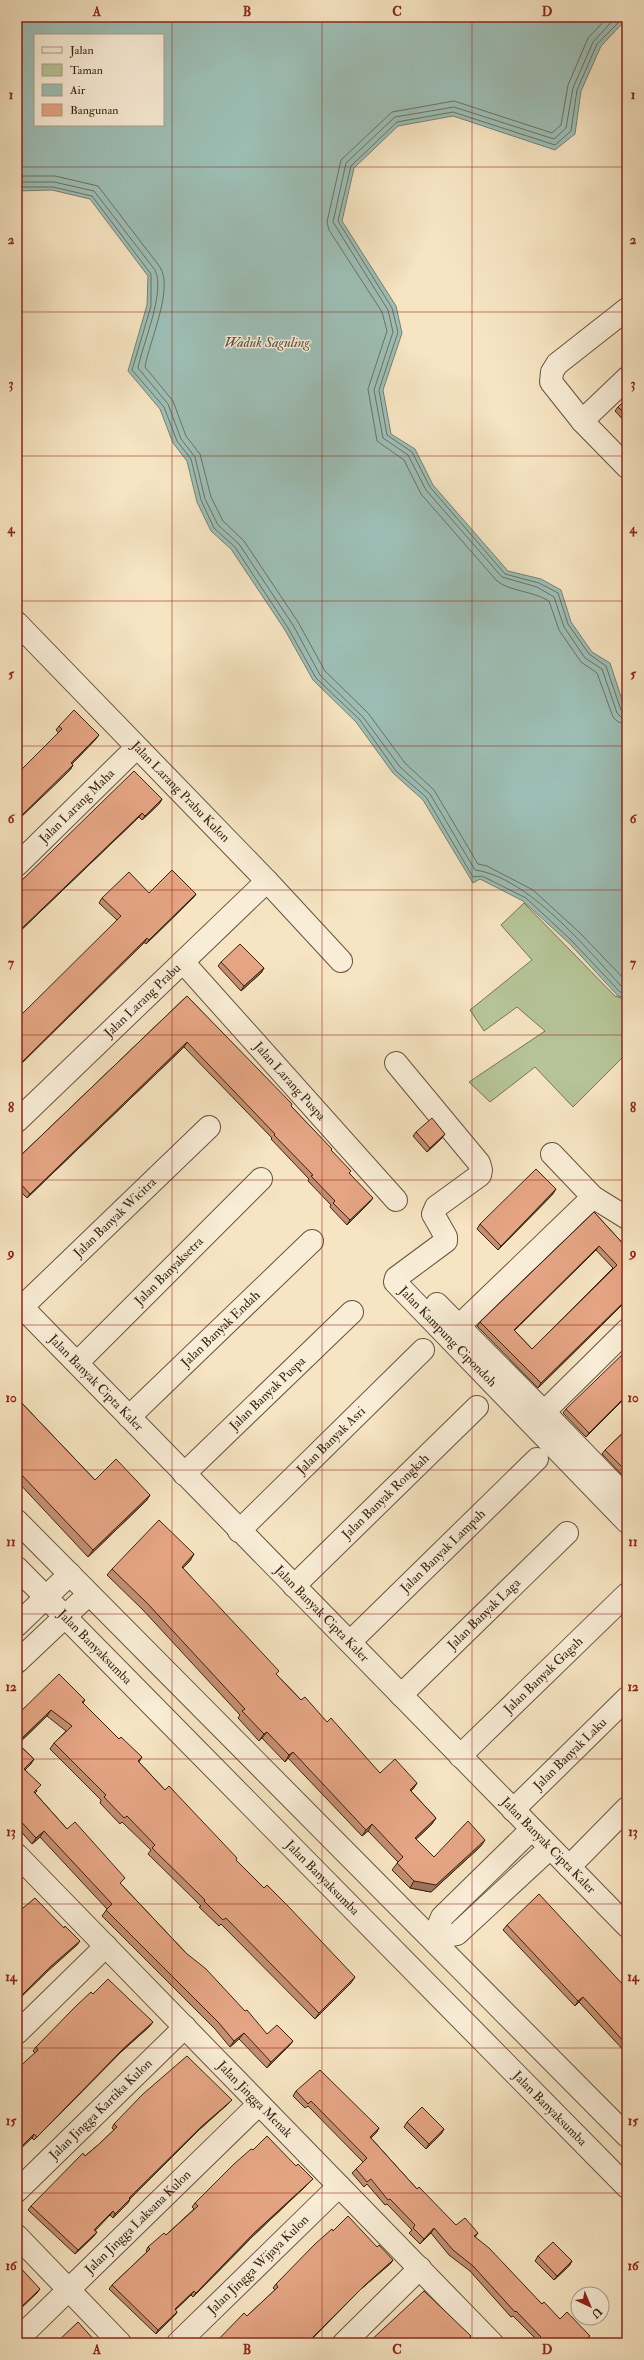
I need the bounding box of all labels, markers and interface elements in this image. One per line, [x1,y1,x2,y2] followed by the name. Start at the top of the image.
[92,4,102,20] text: A
[243,4,251,20] text: B
[392,4,402,20] text: C
[542,4,553,20] text: D
[34,34,164,126] legend
[69,43,94,58] text: Jalan
[70,63,103,78] text: Taman
[69,83,86,98] text: Air
[9,87,14,103] text: 1
[631,87,636,103] text: 1
[70,103,119,118] text: Bangunan
[8,232,15,248] text: 2
[630,232,637,248] text: 2
[224,334,310,351] water label: Waduk Saguling
[9,376,14,392] text: 3
[631,376,636,392] text: 3
[6,521,15,537] text: 4
[628,521,637,537] text: 4
[8,666,14,682] text: 5
[630,666,636,682] text: 5
[127,737,233,846] street label: Jalan Larang Prabu Kulon
[35,765,118,847] street label: Jalan Larang Maha
[8,811,16,827] text: 6
[630,811,638,827] text: 6
[8,955,15,971] text: 7
[630,955,637,971] text: 7
[100,960,184,1042] street label: Jalan Larang Prabu
[250,1038,329,1124] street label: Jalan Larang Puspa
[8,1100,14,1116] text: 8
[630,1100,636,1116] text: 8
[70,1174,160,1262] street label: Jalan Banyak Wicitra
[131,1233,207,1309] street label: Jalan Banyaksetra
[6,1245,15,1261] text: 9
[628,1245,637,1261] text: 9
[395,1282,500,1390] street label: Jalan Kampung Cipondoh
[177,1287,264,1371] street label: Jalan Banyak Endah
[45,1330,147,1435] street label: Jalan Banyak Cipta Kaler
[225,1353,309,1435] street label: Jalan Banyak Puspa
[5,1390,17,1406] text: 10
[627,1390,639,1406] text: 10
[293,1403,369,1479] street label: Jalan Banyak Asri
[338,1450,433,1543] street label: Jalan Banyak Rongkah
[396,1506,489,1597] street label: Jalan Banyak Lampah
[6,1534,16,1550] text: 11
[628,1534,638,1550] text: 11
[270,1561,373,1666] street label: Jalan Banyak Cipta Kaler
[444,1574,524,1654] street label: Jalan Banyak Laga
[54,1605,136,1688] street label: Jalan Banyaksumba
[500,1633,586,1718] street label: Jalan Banyak Gagah
[5,1679,17,1695] text: 12
[627,1679,639,1695] text: 12
[529,1714,610,1794] street label: Jalan Banyak Laku
[497,1793,599,1897] street label: Jalan Banyak Cipta Kaler
[6,1824,16,1840] text: 13
[628,1824,638,1840] text: 13
[281,1836,363,1919] street label: Jalan Banyaksumba
[5,1969,18,1985] text: 14
[627,1969,640,1985] text: 14
[45,2055,156,2164] street label: Jalan Jingga Kartika Kulon
[213,2057,296,2142] street label: Jalan Jingga Menak
[509,2067,591,2150] street label: Jalan Banyaksumba
[6,2113,16,2129] text: 15
[628,2113,638,2129] text: 15
[81,2166,195,2278] street label: Jalan Jingga Laksana Kulon
[203,2212,312,2318] street label: Jalan Jingga Wijaya Kulon
[5,2258,18,2274] text: 16
[627,2258,640,2274] text: 16
[570,2286,610,2326] north arrow
[588,2305,604,2321] text: U
[92,2342,102,2358] text: A
[243,2342,251,2358] text: B
[392,2342,402,2358] text: C
[542,2342,553,2358] text: D

